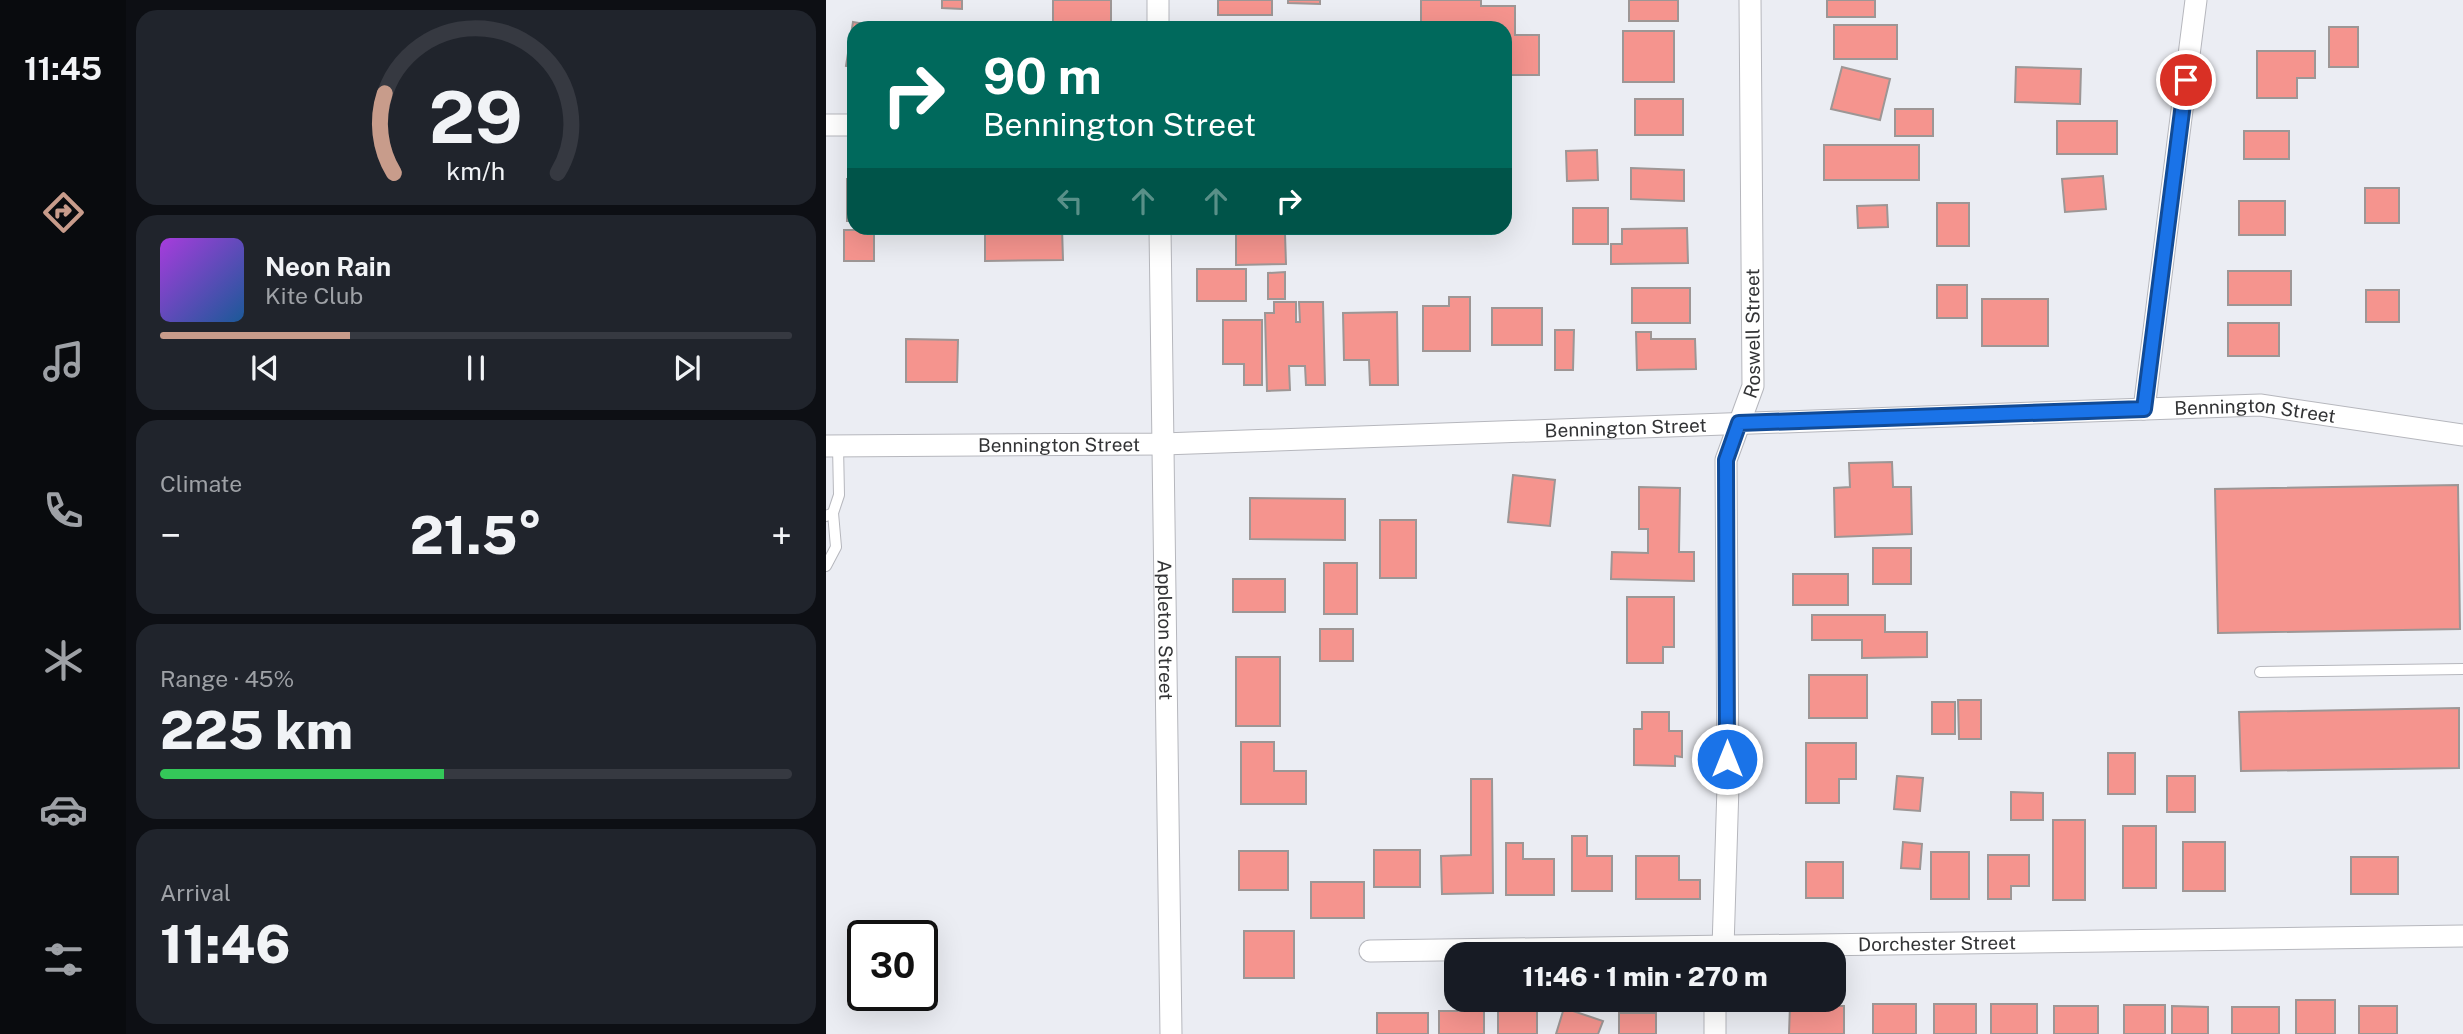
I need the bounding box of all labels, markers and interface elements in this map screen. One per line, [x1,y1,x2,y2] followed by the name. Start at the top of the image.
[983,47,1102,105] text: 90 m
[868,49,959,140] icon: right
[24,50,102,87] text: 11:45
[2156,50,2216,110] pin
[2167,61,2205,99] icon: arrive
[429,75,523,160] text: 29
[983,106,1256,143] text: Bennington Street
[447,156,505,186] text: km/h
[1051,182,1089,220] icon: left
[1124,182,1162,220] icon: ahead
[1197,182,1235,220] icon: ahead
[1270,182,1308,220] icon: right
[39,188,88,237] icon: directions
[265,251,391,282] text: Neon Rain
[1739,268,1764,401] street label: Roswell Street
[265,282,363,309] text: Kite Club
[39,337,88,386] icon: music
[246,349,284,387] icon: previous
[457,349,495,387] icon: pause
[668,349,706,387] icon: next
[2174,394,2337,427] street label: Bennington Street
[1544,414,1707,441] street label: Bennington Street
[978,433,1140,456] street label: Bennington Street
[160,470,242,497] text: Climate
[39,486,88,535] icon: phone
[410,505,542,566] text: 21.5°
[160,513,181,558] text: −
[771,513,792,558] text: +
[1154,559,1177,701] street label: Appleton Street
[39,636,88,685] icon: climate
[160,665,294,692] text: Range · 45%
[160,700,353,761] text: 225 km
[1690,722,1764,796] position arrow
[39,785,88,834] icon: car
[160,879,231,906] text: Arrival
[160,914,291,975] text: 11:46
[847,920,938,1011] speed limit sign: 30
[1858,931,2016,955] street label: Dorchester Street
[39,935,88,984] icon: filters
[1522,961,1768,992] text: 11:46 · 1 min · 270 m

